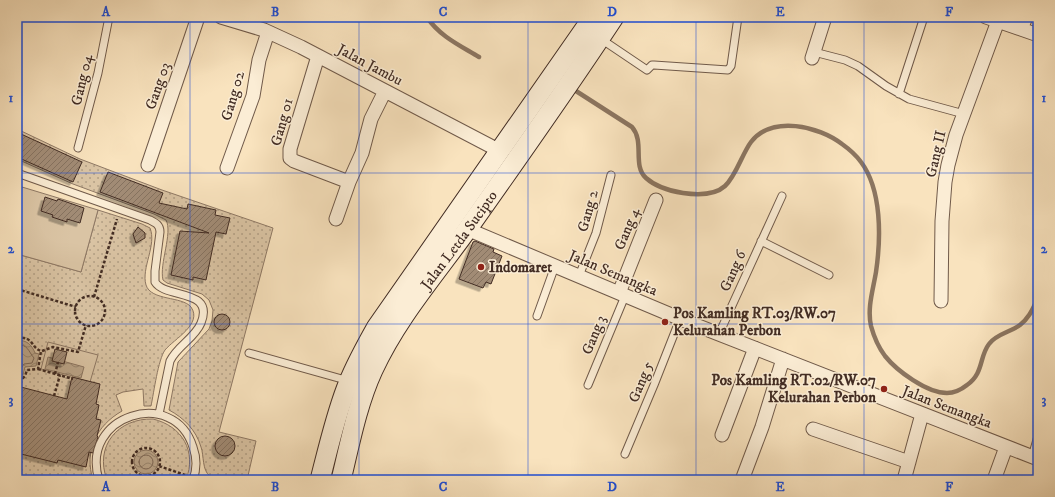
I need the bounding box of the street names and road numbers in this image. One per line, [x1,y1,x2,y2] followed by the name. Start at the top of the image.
[332,39,406,90] street label: Jalan Jambu
[67,52,97,107] street label: Gang 04
[141,60,175,112] street label: Gang 03
[217,68,249,123] street label: Gang 02
[267,96,297,148] street label: Gang 01
[921,129,951,179] street label: Gang II
[415,187,501,295] street label: Jalan Letda Sucipto
[573,187,603,234] street label: Gang 2
[610,205,644,253] street label: Gang 4
[564,245,661,300] street label: Jalan Semangka
[716,246,751,295] street label: Gang 6
[578,313,610,357] street label: Gang 3
[624,358,658,405] street label: Gang 5
[898,380,995,433] street label: Jalan Semangka

